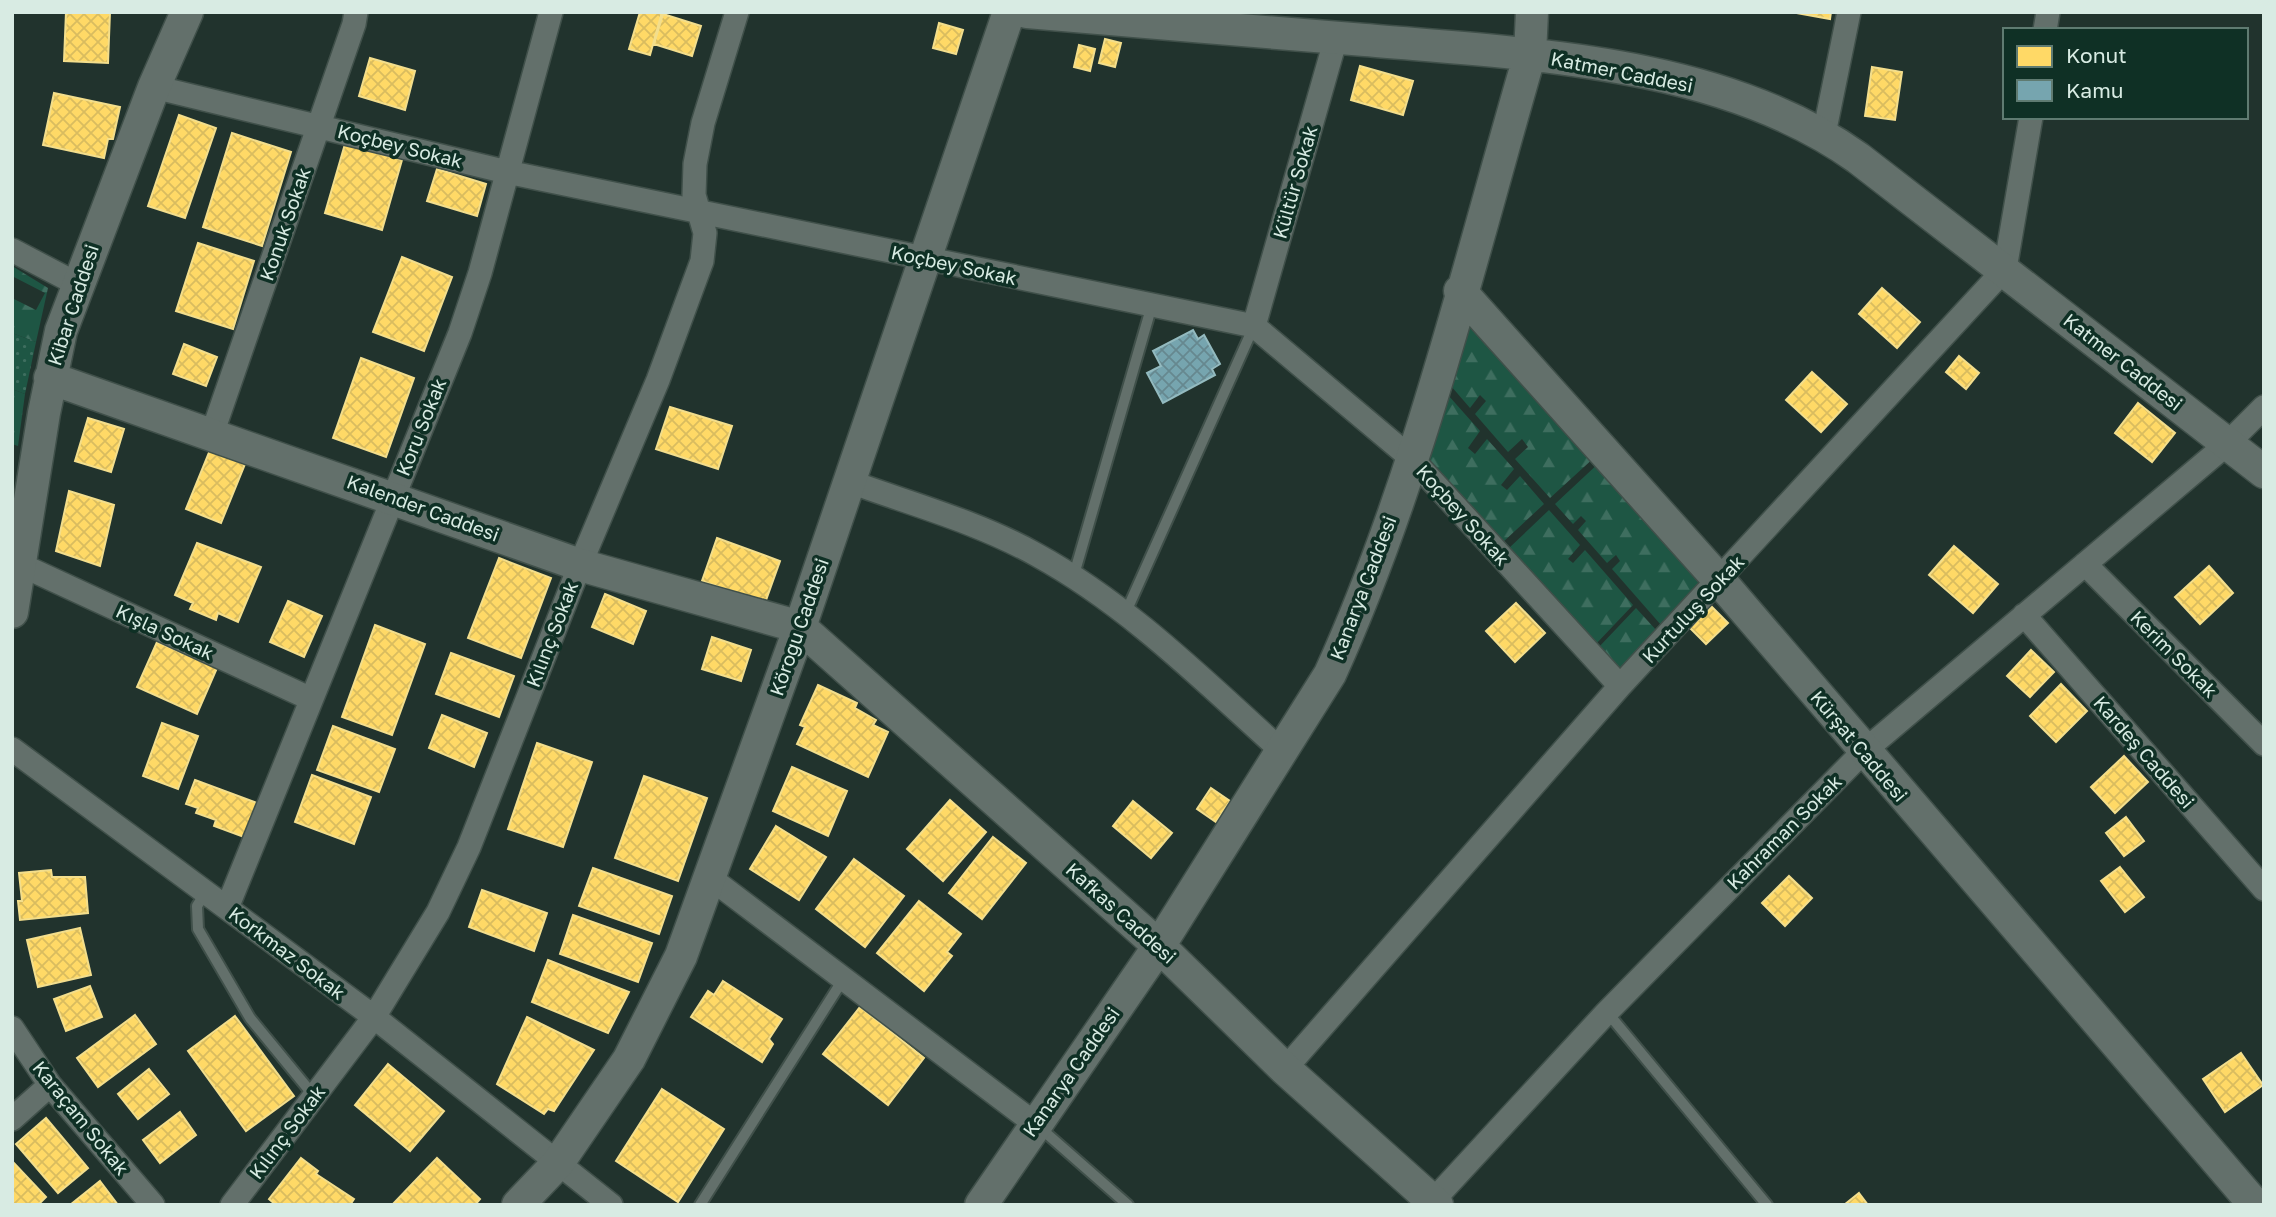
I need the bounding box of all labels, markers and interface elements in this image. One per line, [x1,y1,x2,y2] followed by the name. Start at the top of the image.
[2003,28,2248,119] legend
[2066,42,2127,68] text: Konut
[1549,46,1695,97] street label: Katmer Caddesi
[2066,77,2123,103] text: Kamu
[335,119,465,172] street label: Koçbey Sokak
[1267,122,1322,241] street label: Kültür Sokak
[254,164,315,284] street label: Konuk Sokak
[889,240,1019,289] street label: Koçbey Sokak
[42,241,103,368] street label: Kibar Caddesi
[2059,308,2187,415] street label: Katmer Caddesi
[391,374,451,479] street label: Koru Sokak
[1412,459,1515,570] street label: Koçbey Sokak
[344,469,502,546] street label: Kalender Caddesi
[1324,512,1401,663] street label: Kanarya Caddesi
[1637,550,1749,667] street label: Kurtuluş Sokak
[764,555,833,699] street label: Köroğu Caddesi
[521,577,582,690] street label: Kılınç Sokak
[113,599,218,664] street label: Kışla Sokak
[2126,605,2223,702] street label: Kerim Sokak
[1806,686,1912,806] street label: Kürşat Caddesi
[2089,691,2200,813] street label: Kardeş Caddesi
[1721,769,1846,894] street label: Kahraman Sokak
[1062,857,1181,968] street label: Kafkas Caddesi
[225,901,350,1004] street label: Korkmaz Sokak
[1017,1003,1124,1141] street label: Kanarya Caddesi
[28,1056,134,1179] street label: Karaçam Sokak
[244,1080,330,1183] street label: Kılınç Sokak

